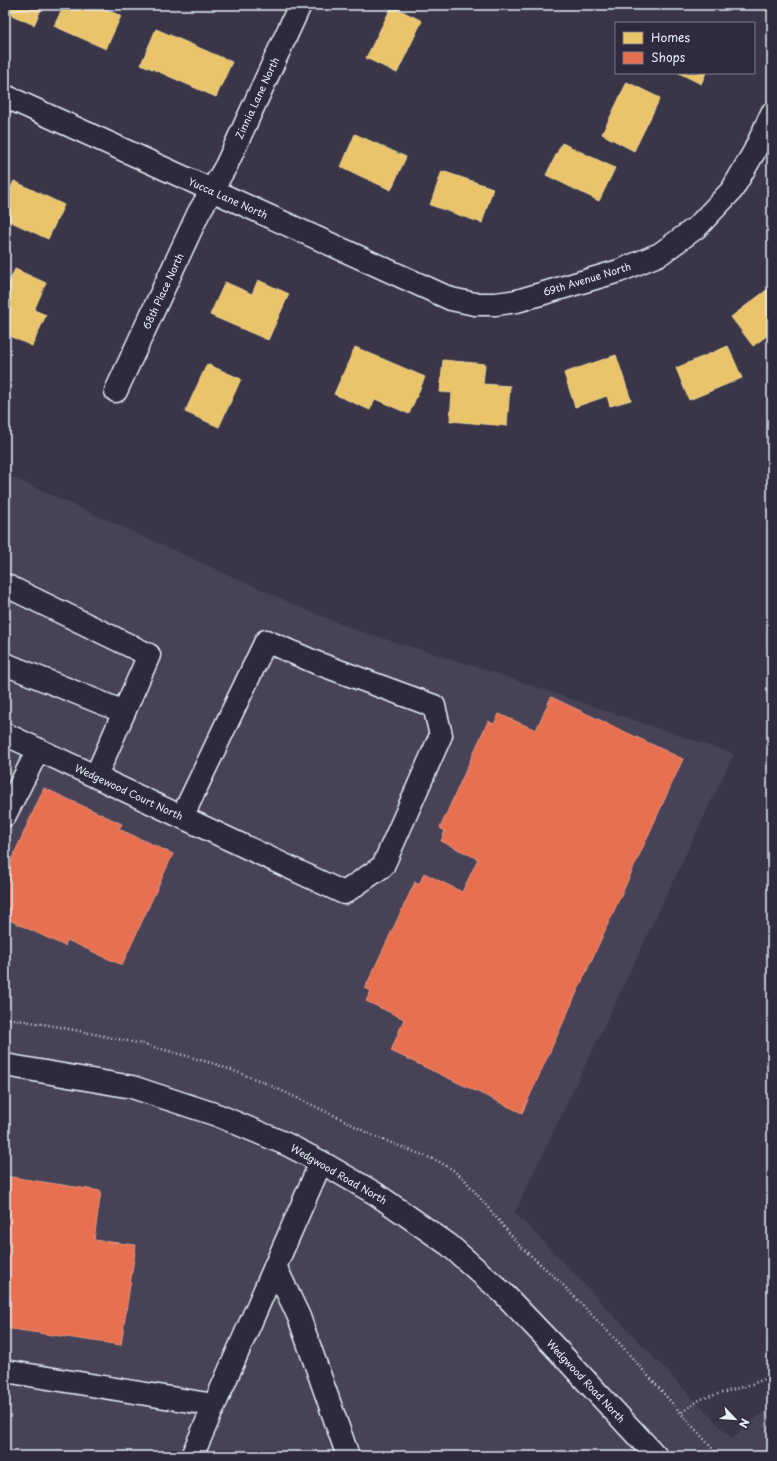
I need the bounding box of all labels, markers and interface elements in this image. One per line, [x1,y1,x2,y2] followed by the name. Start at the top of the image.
[615,22,755,74] legend
[651,28,690,46] text: Homes
[651,48,686,66] text: Shops
[231,54,282,141] street label: Zinnia Lane North
[186,173,271,222] street label: Yucca Lane North
[138,250,187,331] street label: 68th Place North
[541,258,633,299] street label: 69th Avenue North
[73,760,186,823] street label: Wedgewood Court North
[288,1140,390,1207] street label: Wedgwood Road North
[544,1336,629,1426] street label: Wedgwood Road North
[715,1399,755,1439] north arrow
[735,1416,754,1431] text: N

